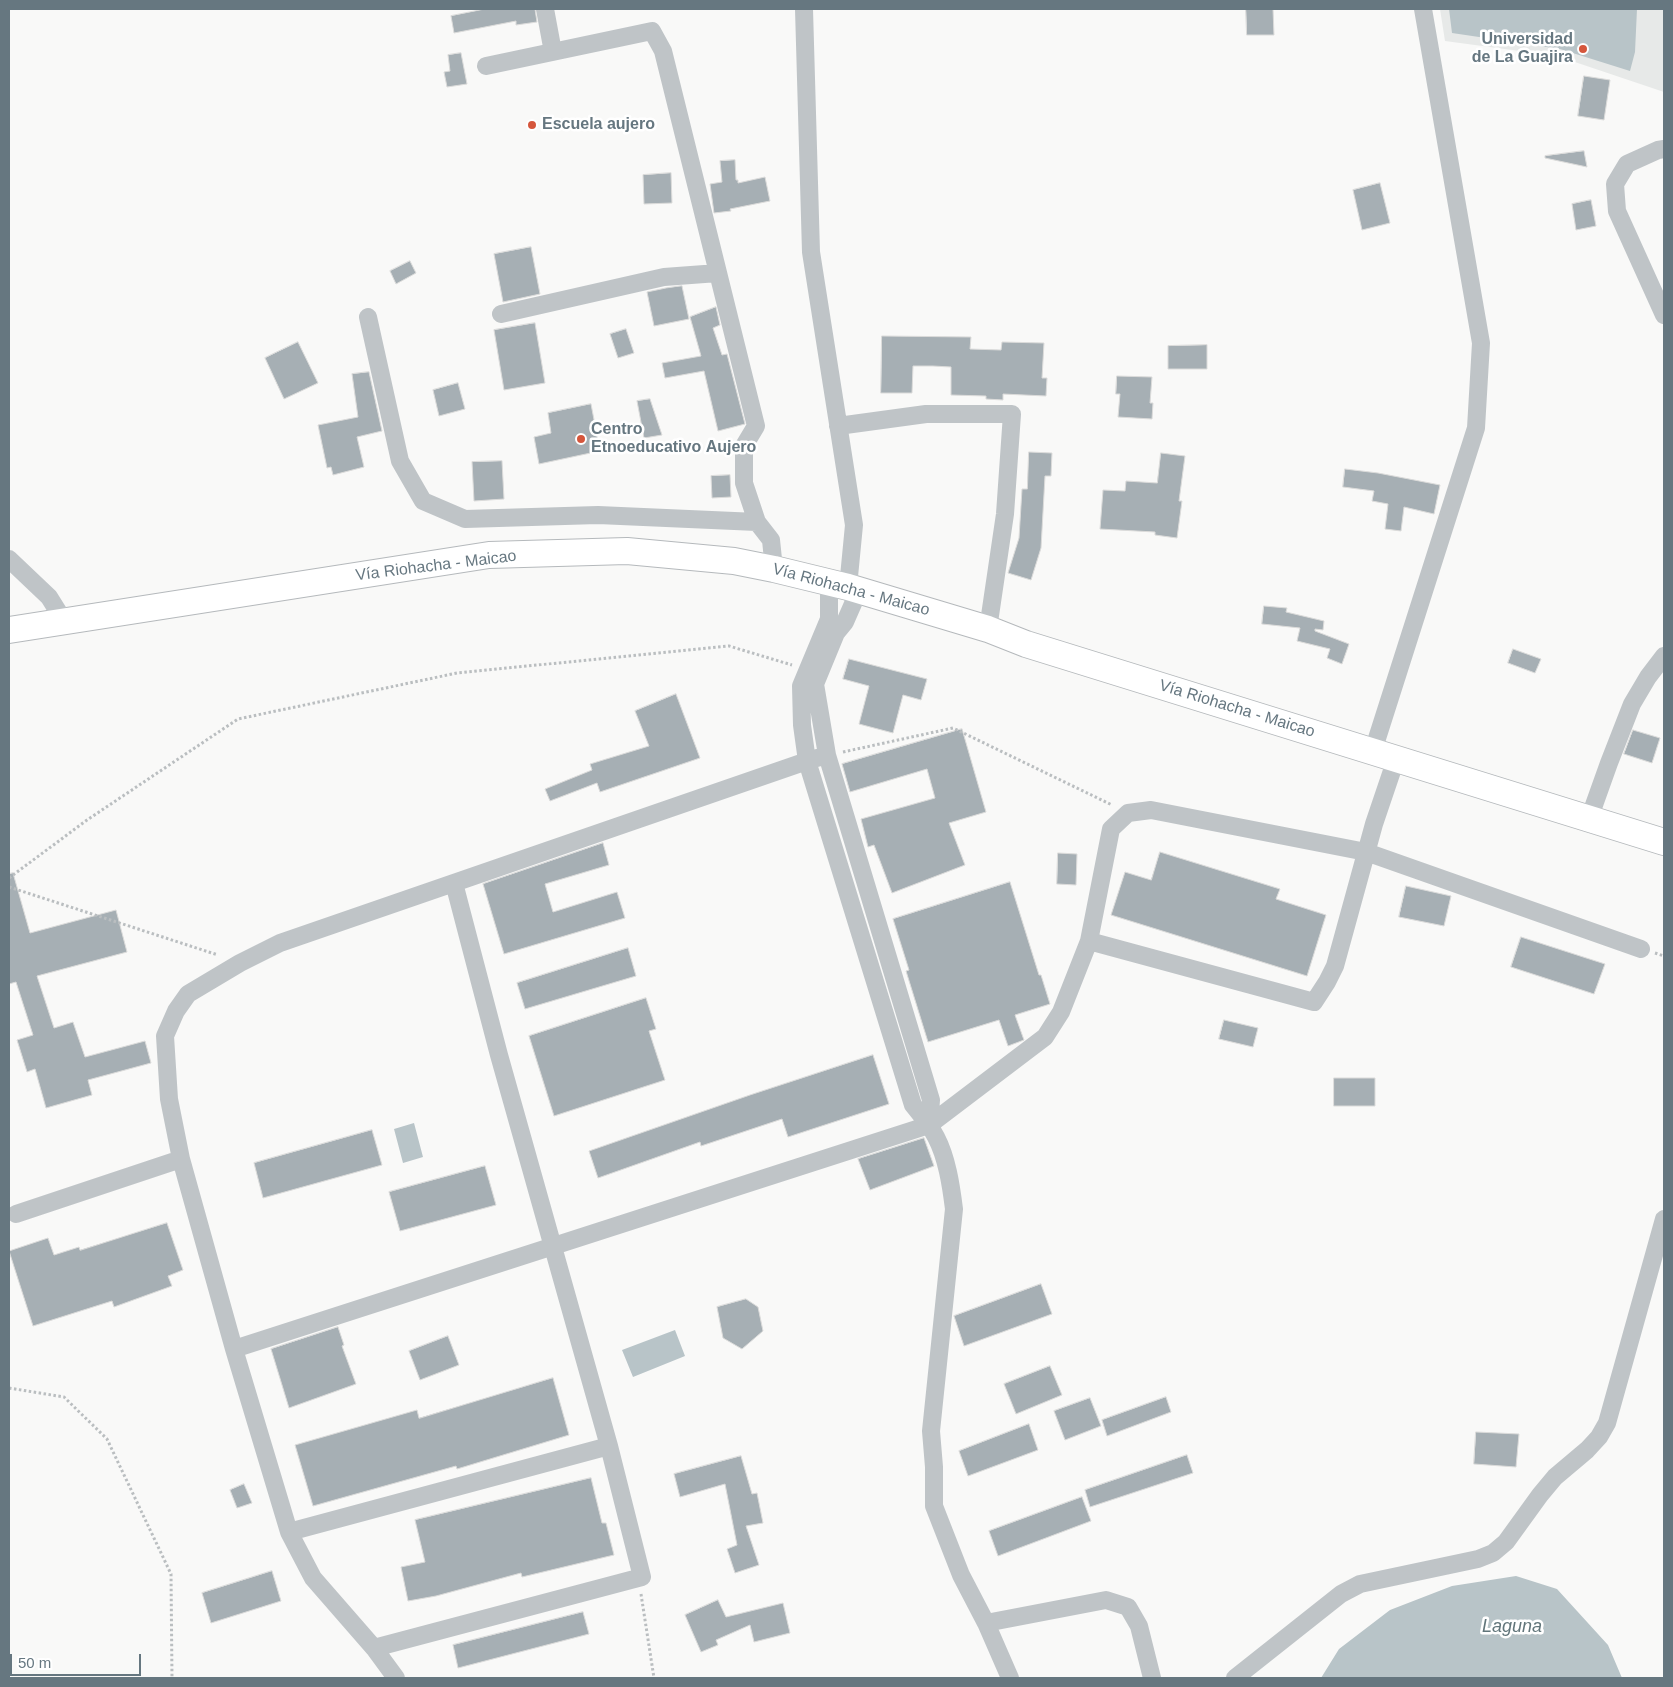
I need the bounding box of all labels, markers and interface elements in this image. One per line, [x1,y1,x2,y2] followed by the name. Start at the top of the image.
[1472,30,1573,68] place label: Universidad de La Guajira
[1577,43,1589,55] marker: Universidad de La Guajira
[542,115,655,135] place label: Escuela aujero
[526,119,538,131] marker: Escuela aujero
[591,420,756,458] place label: Centro Etnoeducativo Aujero
[575,433,587,445] marker: Centro Etnoeducativo Aujero
[355,547,517,585] street label: Vía Riohacha - Maicao
[770,560,932,620] street label: Vía Riohacha - Maicao
[1157,676,1317,742] street label: Vía Riohacha - Maicao
[1482,1616,1542,1638] water label: Laguna
[12,1644,144,1676] scale bar
[18,1654,51,1671] text: 50 m

